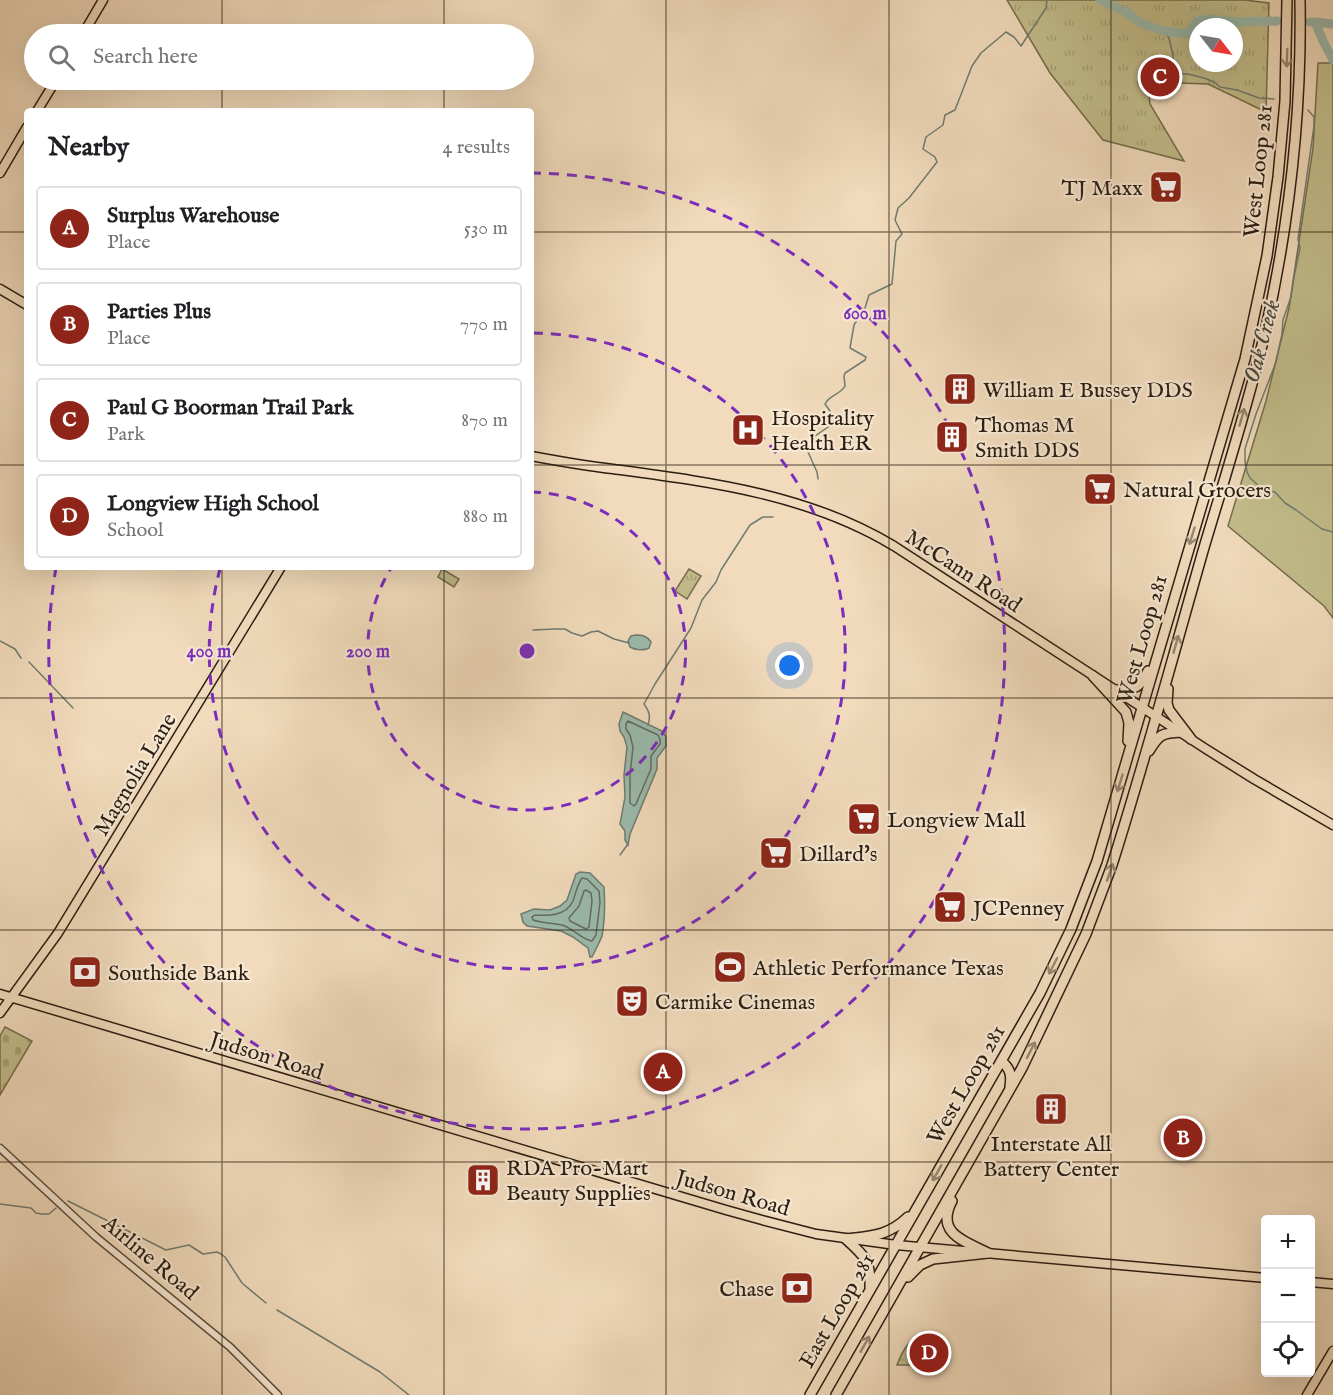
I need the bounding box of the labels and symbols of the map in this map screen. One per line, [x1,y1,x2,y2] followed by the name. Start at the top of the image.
[1189,18,1243,72] north arrow
[1281,48,1292,68] one-way arrow
[1140,54,1180,100] pin: C
[1238,103,1280,239] street label: West Loop 281
[1148,169,1184,205] supermarket icon: TJ Maxx
[1062,175,1143,203] place label: TJ Maxx
[1237,296,1288,386] water label: Oak Creek
[843,303,887,326] text: 600 m
[942,371,978,407] building icon: William E Bussey DDS
[983,377,1193,405] place label: William E Bussey DDS
[771,405,874,458] place label: Hospitality Health ER
[1237,408,1249,427] one-way arrow
[730,412,766,448] hospital icon: Hospitality Health ER
[975,412,1080,465] place label: Thomas M Smith DDS
[934,419,970,455] building icon: Thomas M Smith DDS
[1082,471,1118,507] supermarket icon: Natural Grocers
[1123,477,1271,505] place label: Natural Grocers
[899,524,1027,620] street label: McCann Road
[1186,526,1197,545] one-way arrow
[1111,572,1175,708] street label: West Loop 281
[1171,635,1183,654] one-way arrow
[187,641,231,664] text: 400 m
[346,641,390,664] text: 200 m
[517,641,537,661] centre of rings
[775,651,804,680] your location
[88,708,183,842] street label: Magnolia Lane
[1114,773,1125,792] one-way arrow
[846,801,882,837] supermarket icon: Longview Mall
[887,807,1026,835] place label: Longview Mall
[758,835,794,871] supermarket icon: Dillard's
[799,841,878,869] place label: Dillard's
[1105,863,1116,882] one-way arrow
[932,889,968,925] supermarket icon: JCPenney
[970,895,1064,923] place label: JCPenney
[712,949,748,985] sports icon: Athletic Performance Texas
[67,954,103,990] bank icon: Southside Bank
[752,955,1004,983] place label: Athletic Performance Texas
[1047,957,1059,975] one-way arrow
[108,960,250,988] place label: Southside Bank
[614,983,650,1019] theatre icon: Carmike Cinemas
[655,989,815,1017] place label: Carmike Cinemas
[921,1020,1012,1150] street label: West Loop 281
[203,1026,327,1088] street label: Judson Road
[1025,1042,1037,1059] one-way arrow
[644,1050,682,1094] pin: A
[1033,1091,1069,1127] building icon: Interstate All Battery Center
[1164,1116,1202,1160] pin: B
[983,1131,1119,1184] place label: Interstate All Battery Center
[506,1155,651,1208] place label: RDA Pro-Mart Beauty Supplies
[465,1162,501,1198] building icon: RDA Pro-Mart Beauty Supplies
[669,1163,793,1224] street label: Judson Road
[931,1164,943,1181] one-way arrow
[95,1210,204,1307] street label: Airline Road
[794,1248,882,1374] street label: East Loop 281
[779,1270,815,1306] bank icon: Chase
[719,1276,774,1304] place label: Chase
[910,1330,948,1376] pin: D
[859,1336,871,1353] one-way arrow

